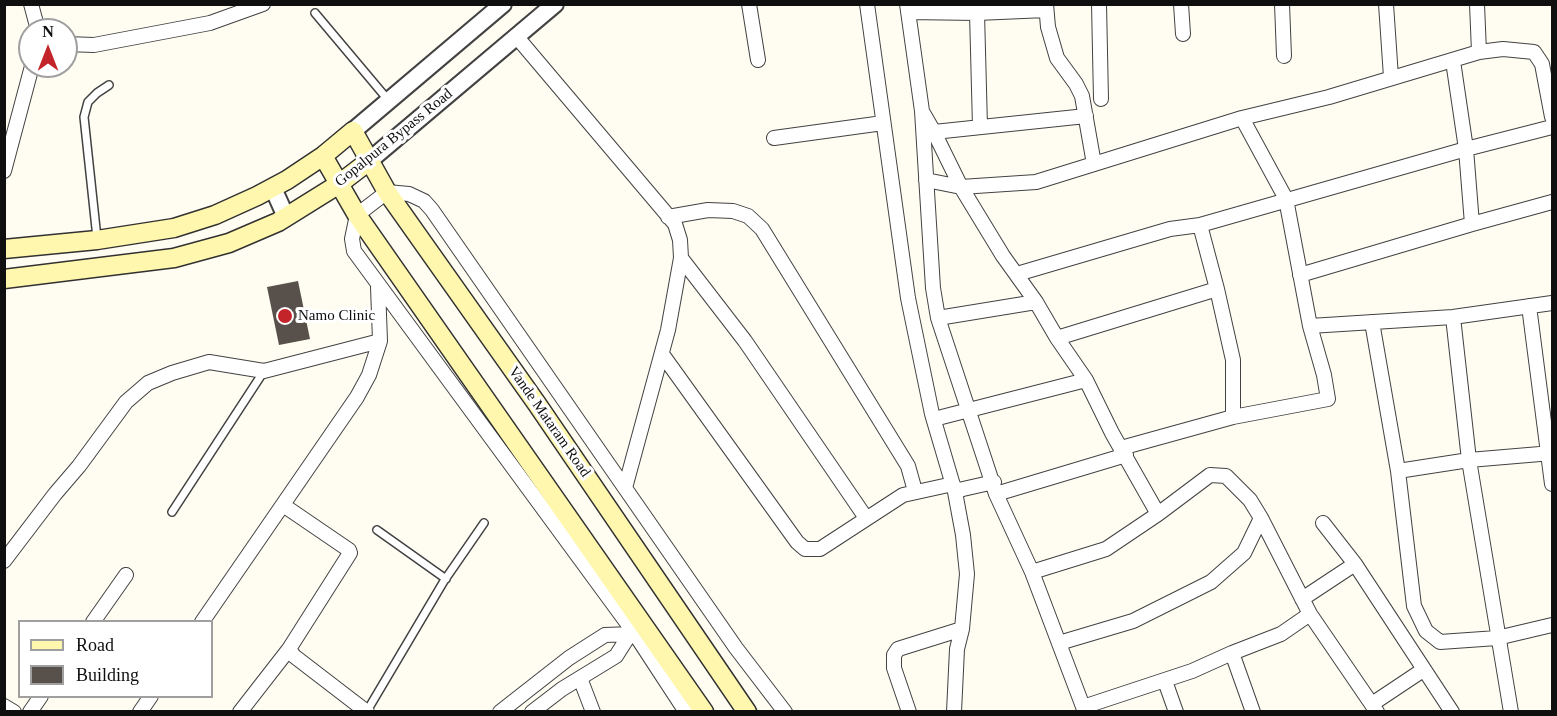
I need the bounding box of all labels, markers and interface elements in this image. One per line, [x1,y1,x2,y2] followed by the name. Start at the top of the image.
[18,18,78,78] north arrow
[42,23,54,40] text: N
[332,85,456,191] street label: Gopalpura Bypass Road
[276,307,294,325] marker: Namo Clinic
[298,307,375,325] place label: Namo Clinic
[504,363,594,481] street label: Vande Mataram Road
[18,620,213,698] legend
[76,635,114,655] text: Road
[76,665,139,685] text: Building

